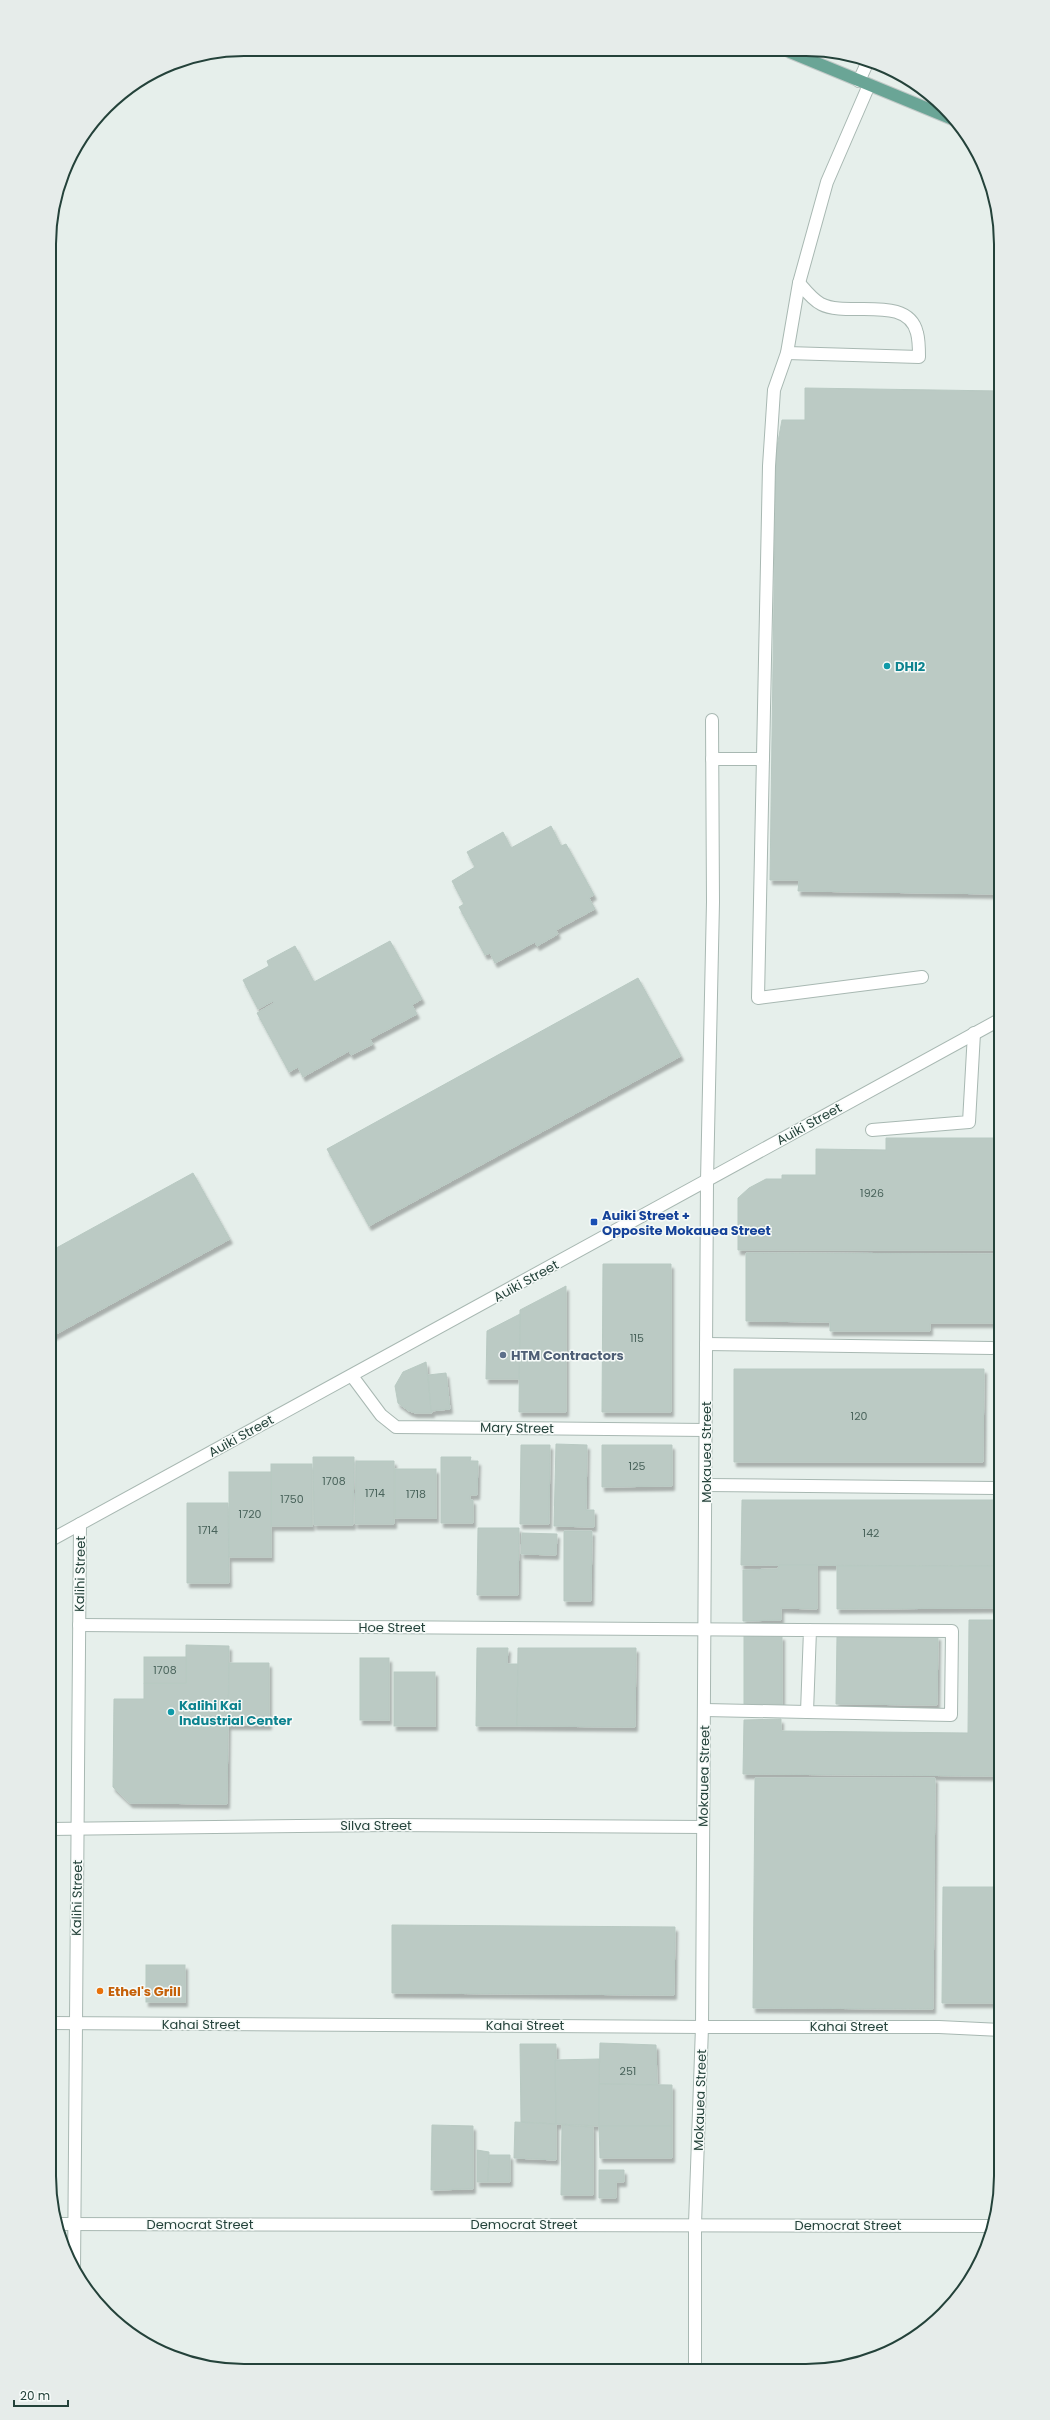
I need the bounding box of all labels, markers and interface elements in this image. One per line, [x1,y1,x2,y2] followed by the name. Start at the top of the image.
[895,657,926,676] place label: DHI2
[882,661,892,671] marker: DHI2
[773,1098,845,1150] street label: Auiki Street
[860,1185,884,1201] house number: 1926
[602,1206,771,1240] place label: Auiki Street + Opposite Mokauea Street
[589,1217,599,1227] marker: Auiki Street + Opposite Mokauea Street
[490,1255,562,1307] street label: Auiki Street
[630,1330,644,1346] house number: 115
[511,1346,624,1365] place label: HTM Contractors
[498,1350,508,1360] marker: HTM Contractors
[697,1401,716,1503] street label: Mokauea Street
[851,1408,867,1424] house number: 120
[205,1410,277,1462] street label: Auiki Street
[480,1418,554,1438] street label: Mary Street
[629,1458,645,1474] house number: 125
[322,1473,346,1489] house number: 1708
[365,1485,385,1501] house number: 1714
[406,1486,426,1502] house number: 1718
[280,1491,304,1507] house number: 1750
[239,1506,261,1522] house number: 1720
[198,1522,218,1538] house number: 1714
[863,1525,879,1541] house number: 142
[70,1536,90,1612] street label: Kalihi Street
[359,1618,426,1637] street label: Hoe Street
[153,1662,177,1678] house number: 1708
[179,1696,292,1730] place label: Kalihi Kai Industrial Center
[166,1707,176,1717] marker: Kalihi Kai Industrial Center
[694,1725,714,1827] street label: Mokauea Street
[340,1816,412,1835] street label: Silva Street
[67,1860,87,1936] street label: Kalihi Street
[108,1982,181,2001] place label: Ethel's Grill
[95,1986,105,1996] marker: Ethel's Grill
[162,2015,240,2034] street label: Kahai Street
[486,2016,564,2035] street label: Kahai Street
[810,2017,888,2036] street label: Kahai Street
[689,2049,711,2151] street label: Mokauea Street
[620,2063,636,2079] house number: 251
[147,2215,254,2234] street label: Democrat Street
[471,2215,578,2234] street label: Democrat Street
[795,2216,902,2235] street label: Democrat Street
[14,2382,68,2408] scale bar
[20,2387,50,2404] text: 20 m

